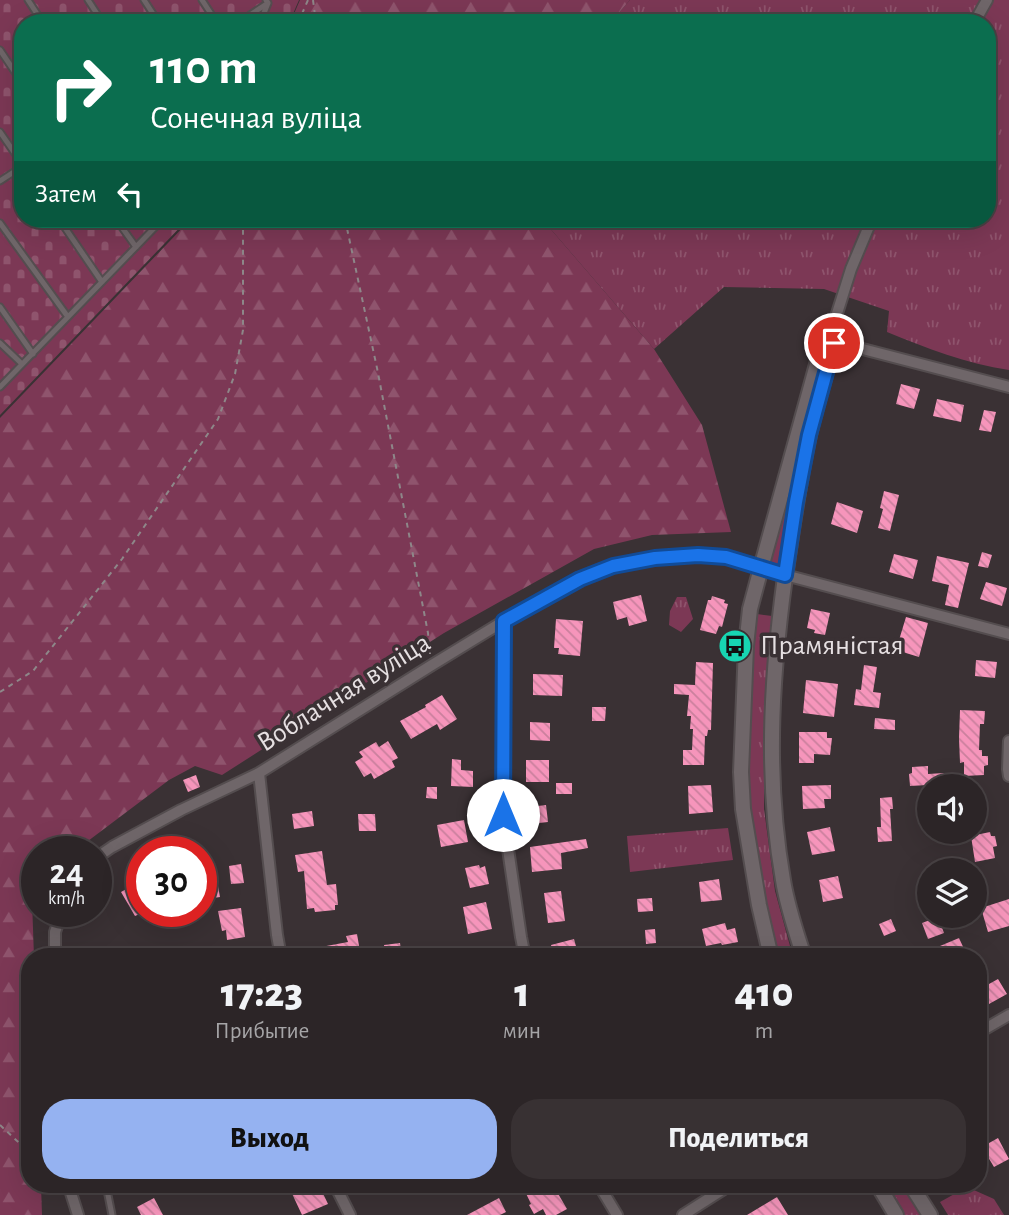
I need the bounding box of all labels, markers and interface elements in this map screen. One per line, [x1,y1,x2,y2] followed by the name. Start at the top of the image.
[35,42,126,133] icon: right
[150,44,258,93] text: 110 m
[150,102,362,134] text: Сонечная вуліца
[111,175,149,213] icon: left
[35,181,97,207] text: Затем
[804,313,864,373] pin
[815,324,853,362] icon: arrive
[716,627,754,665] bus stop icon: Прамяністая
[253,629,436,757] street label: Воблачная вуліца
[760,632,903,660] place label: Прамяністая
[917,774,987,928] map controls
[917,774,987,844] button: sound
[466,778,540,852] position arrow
[126,836,217,927] speed limit sign: 30
[49,855,84,890] text: 24
[917,858,987,928] button: layers
[48,890,85,908] text: km/h
[221,972,303,1014] text: 17:23
[514,972,530,1014] text: 1
[735,972,793,1014] text: 410
[215,1020,309,1043] text: Прибытие
[503,1020,541,1043] text: мин
[755,1020,773,1043] text: m
[42,1099,497,1179] button: Выход
[511,1099,966,1179] button: Поделиться

